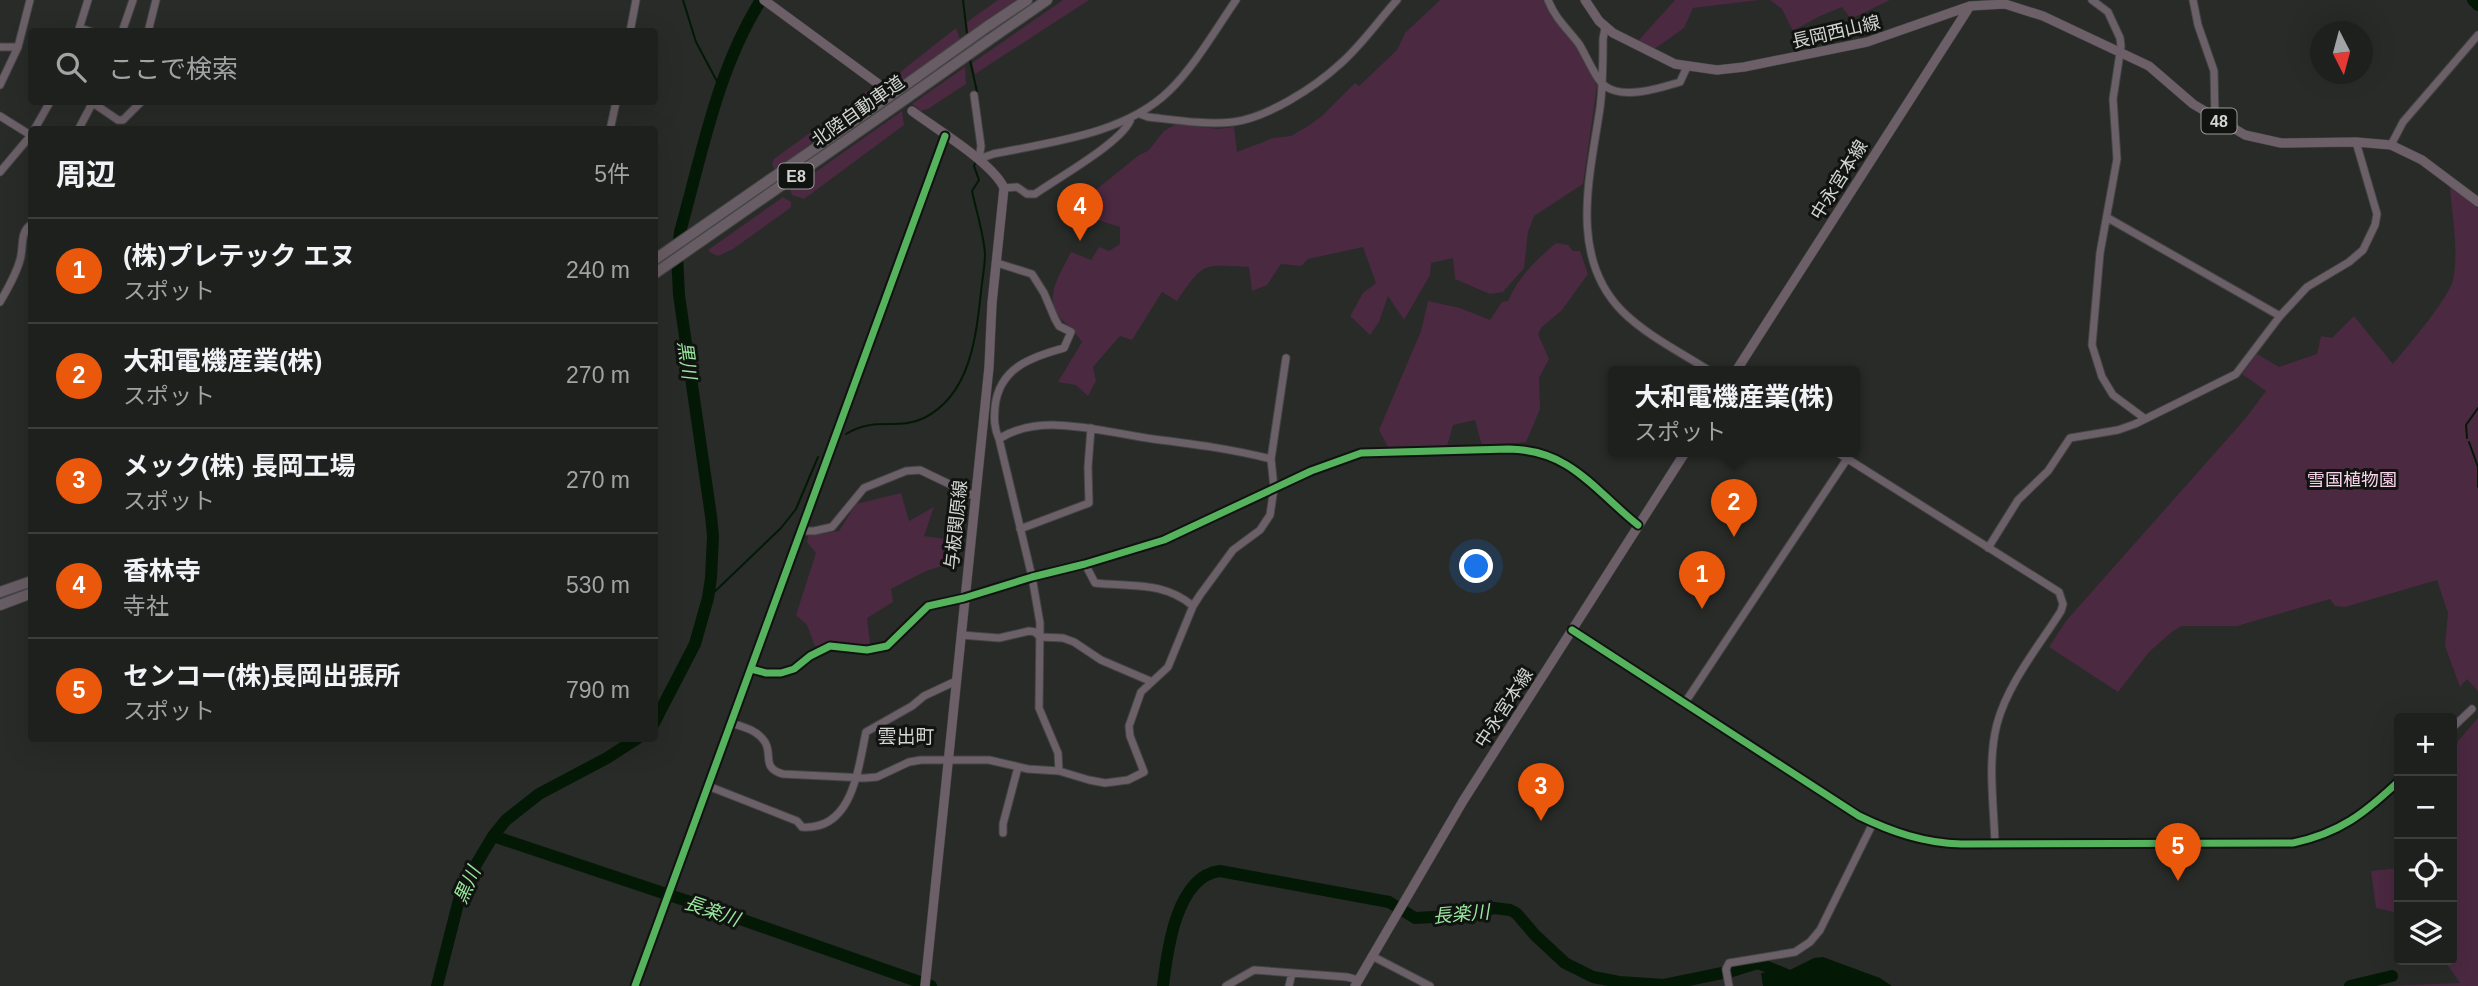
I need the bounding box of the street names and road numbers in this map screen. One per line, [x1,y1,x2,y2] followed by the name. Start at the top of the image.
[1790,12,1882,52] street label: 長岡西山線
[808,72,908,150] street label: 北陸自動車道
[2202,108,2236,134] road number: 48
[1807,137,1871,223] street label: 中永宮本線
[778,164,814,188] road number: E8
[941,479,971,571] street label: 与板関原線
[1471,665,1537,751] street label: 中永宮本線

